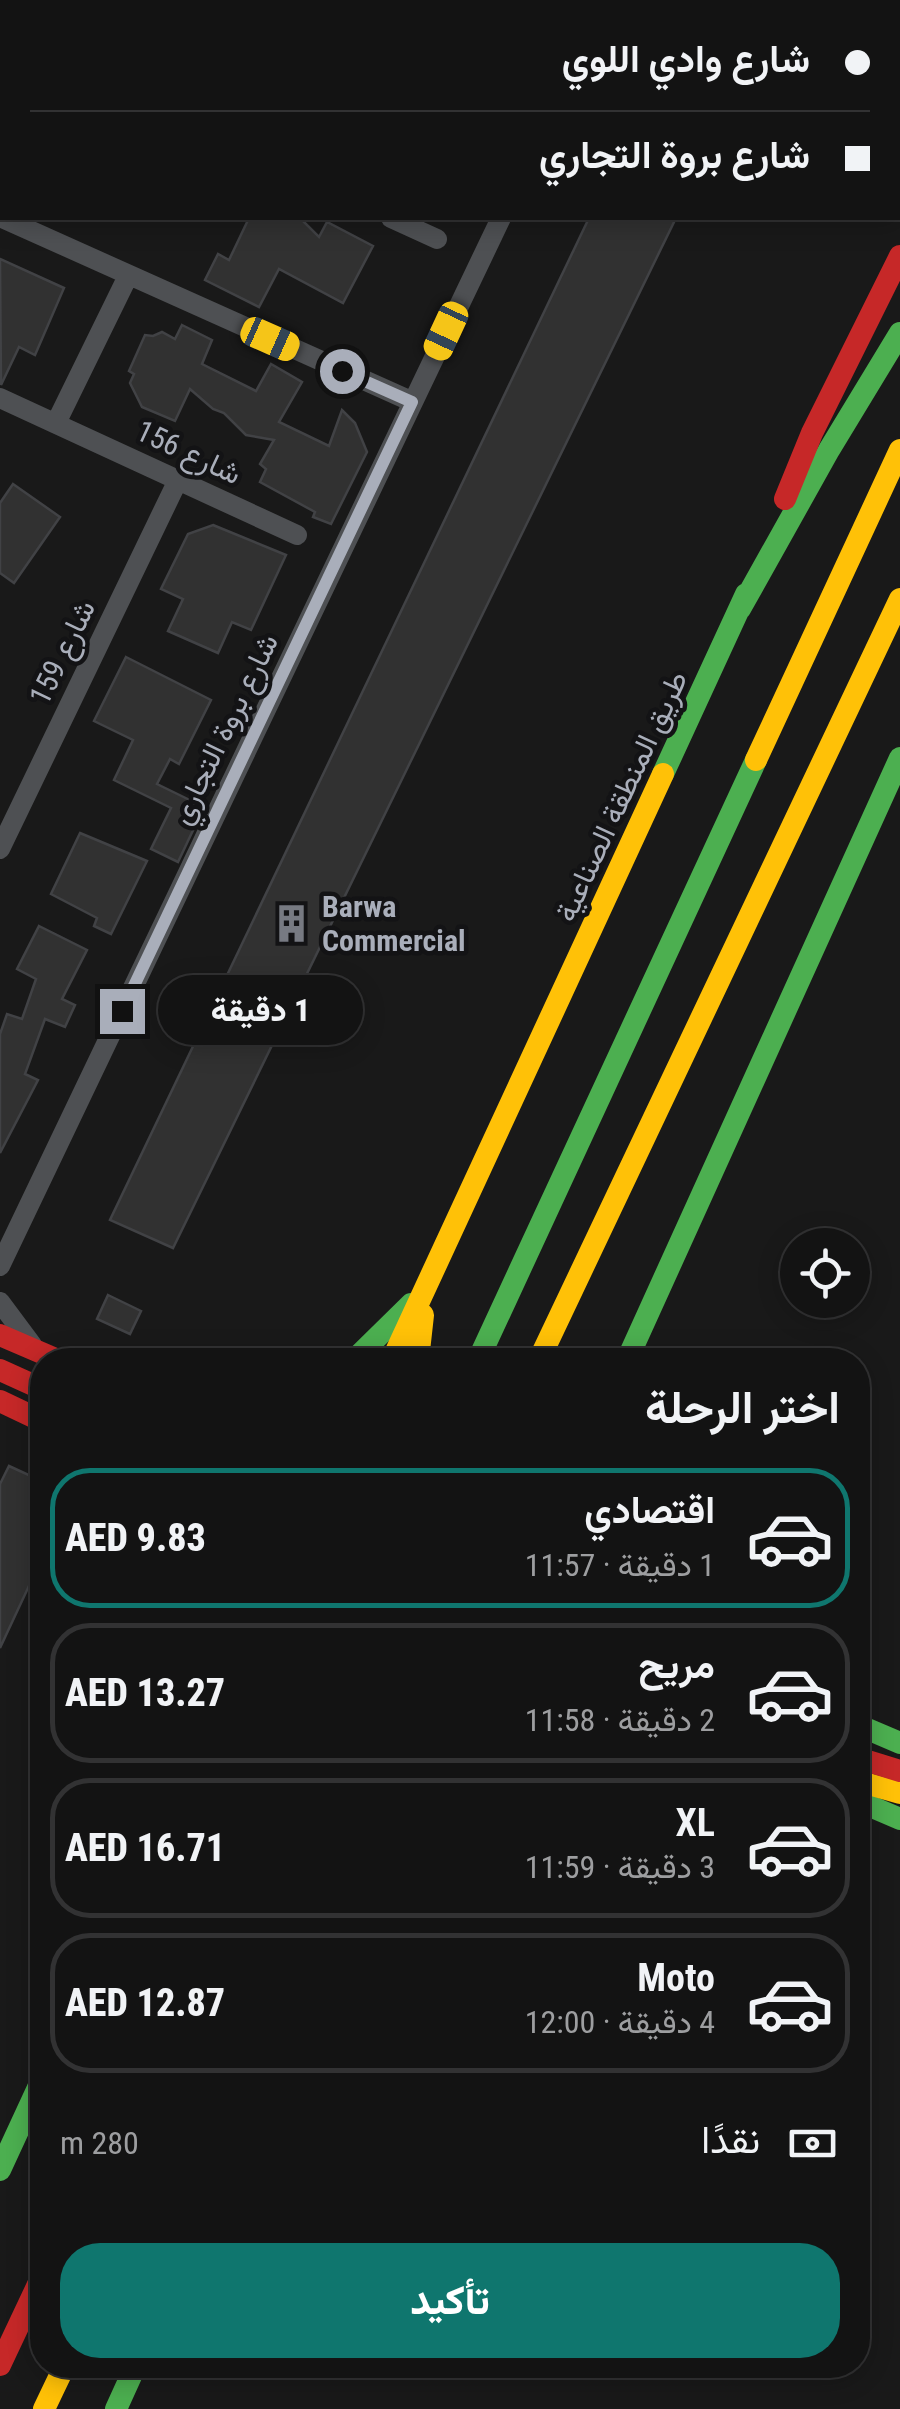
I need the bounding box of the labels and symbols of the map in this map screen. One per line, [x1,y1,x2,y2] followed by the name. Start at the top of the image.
[420,297,472,365] car
[236,313,304,365] car
[320,349,365,394] route start
[130,413,247,494] street label: شارع 156
[22,594,105,711] street label: شارع 159
[163,628,292,833] street label: شارع بروة التجاري
[548,665,695,927] street label: طريق المنطقة الصناعية
[322,889,466,958] place label: Barwa Commercial
[271,902,313,944] building icon: Barwa Commercial
[157,976,362,1046] callout: 1 دقيقة
[100,989,145,1034] route end

